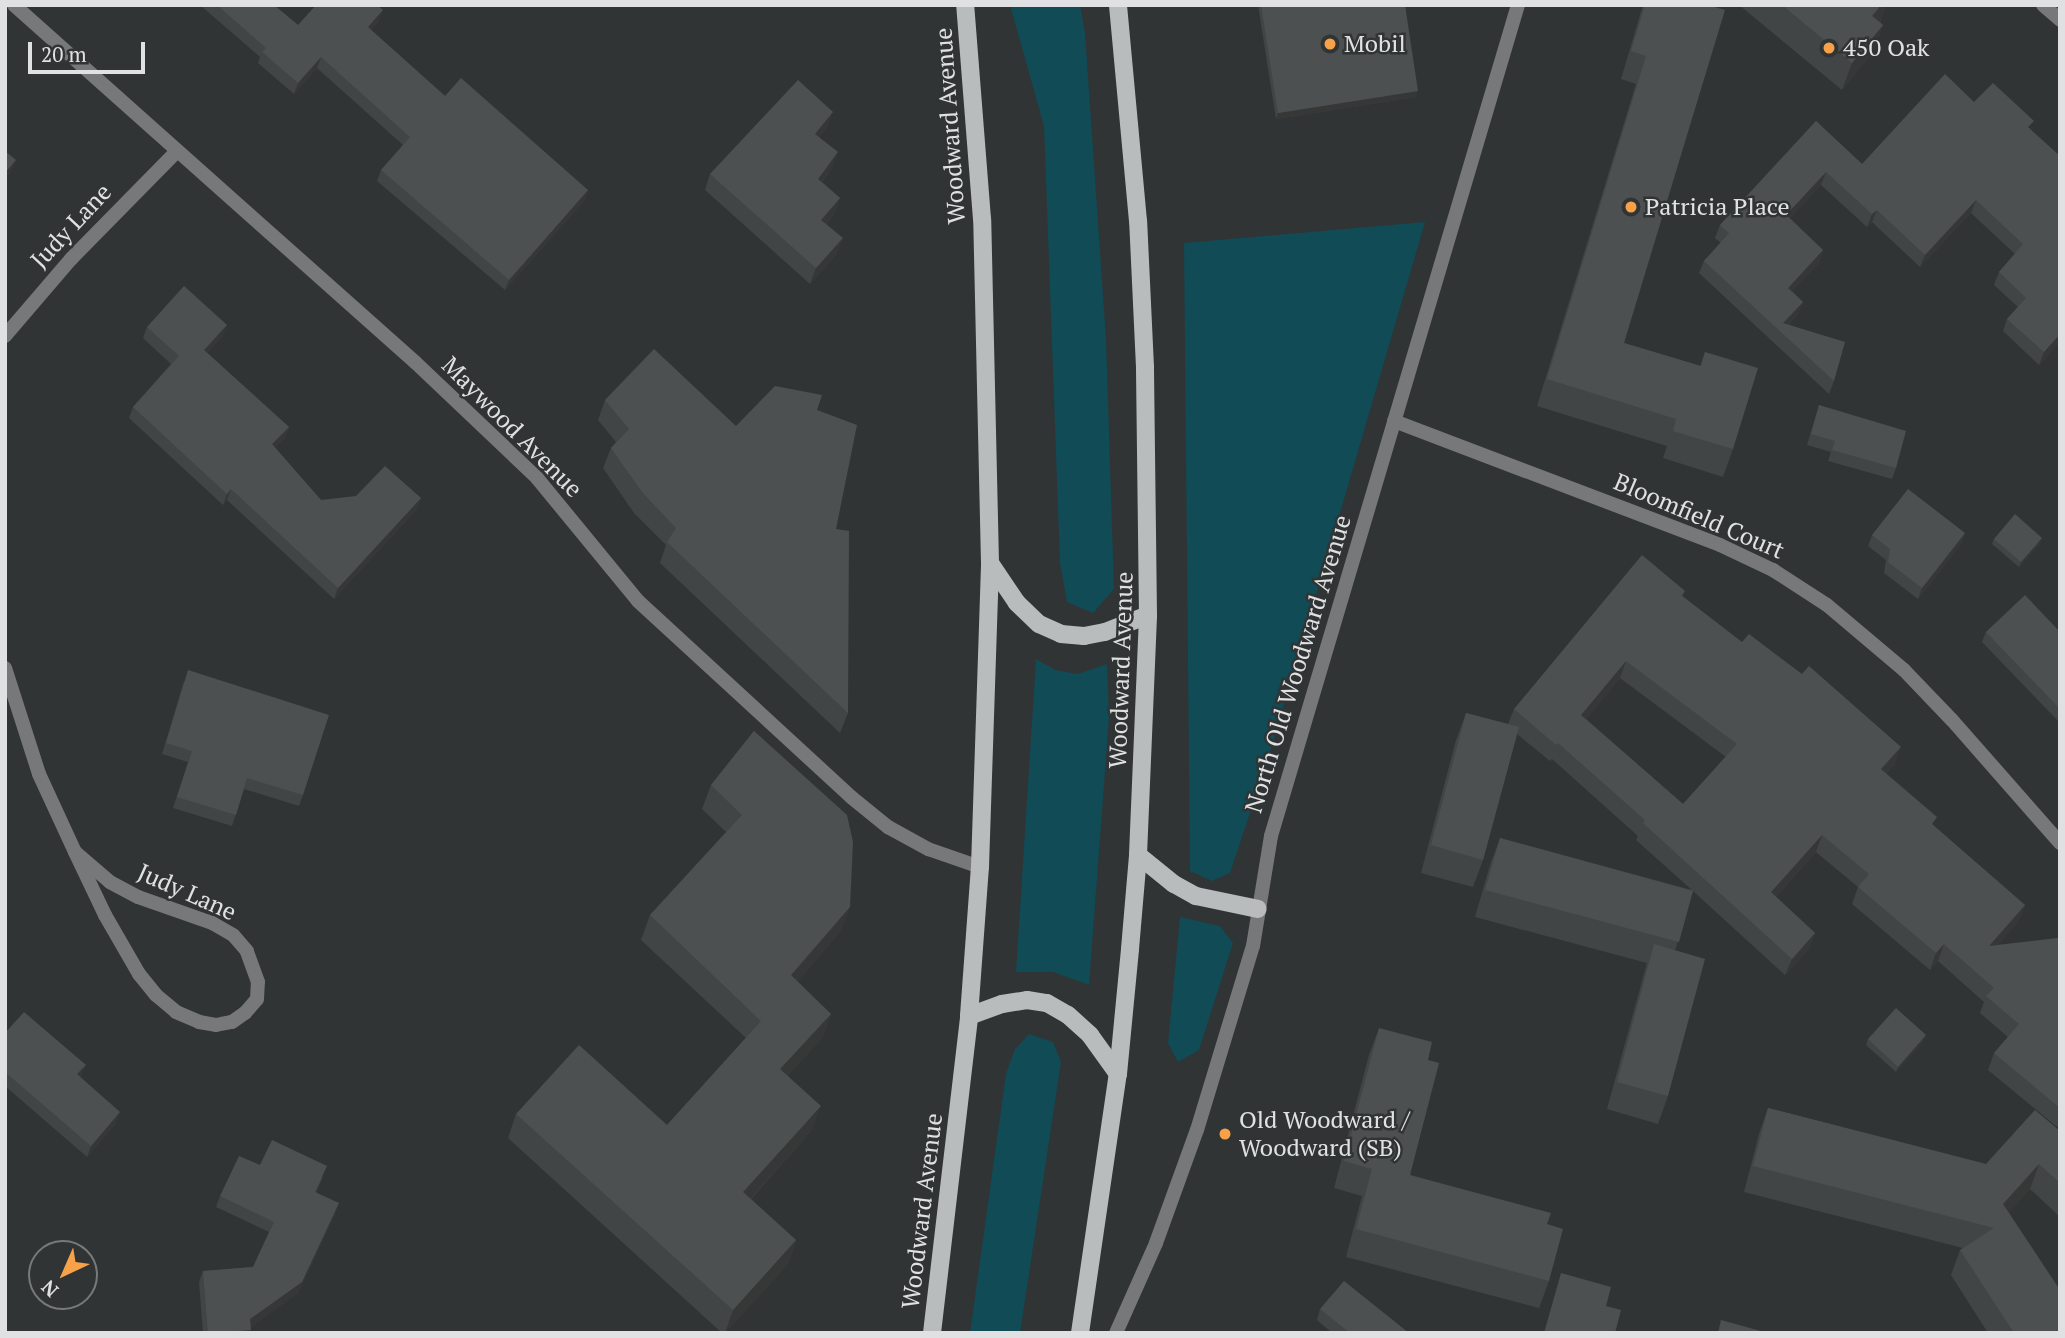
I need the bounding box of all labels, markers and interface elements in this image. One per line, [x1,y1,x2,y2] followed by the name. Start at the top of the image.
[929,27,971,225] street label: Woodward Avenue
[32,28,149,72] scale bar
[1344,30,1406,58] place label: Mobil
[1843,34,1929,62] place label: 450 Oak
[1322,36,1338,52] marker: Mobil
[41,40,87,68] text: 20 m
[1821,40,1837,56] marker: 450 Oak
[25,178,117,274] street label: Judy Lane
[1645,193,1790,221] place label: Patricia Place
[1623,199,1639,215] marker: Patricia Place
[436,351,588,503] street label: Maywood Avenue
[1610,467,1788,565] street label: Bloomfield Court
[1239,511,1357,817] street label: North Old Woodward Avenue
[1103,571,1139,769] street label: Woodward Avenue
[133,858,241,926] street label: Judy Lane
[1239,1106,1410,1162] place label: Old Woodward / Woodward (SB)
[896,1111,948,1311] street label: Woodward Avenue
[1217,1126,1233,1142] marker: Old Woodward / Woodward (SB)
[28,1240,98,1310] north arrow
[36,1275,63,1303] text: N

